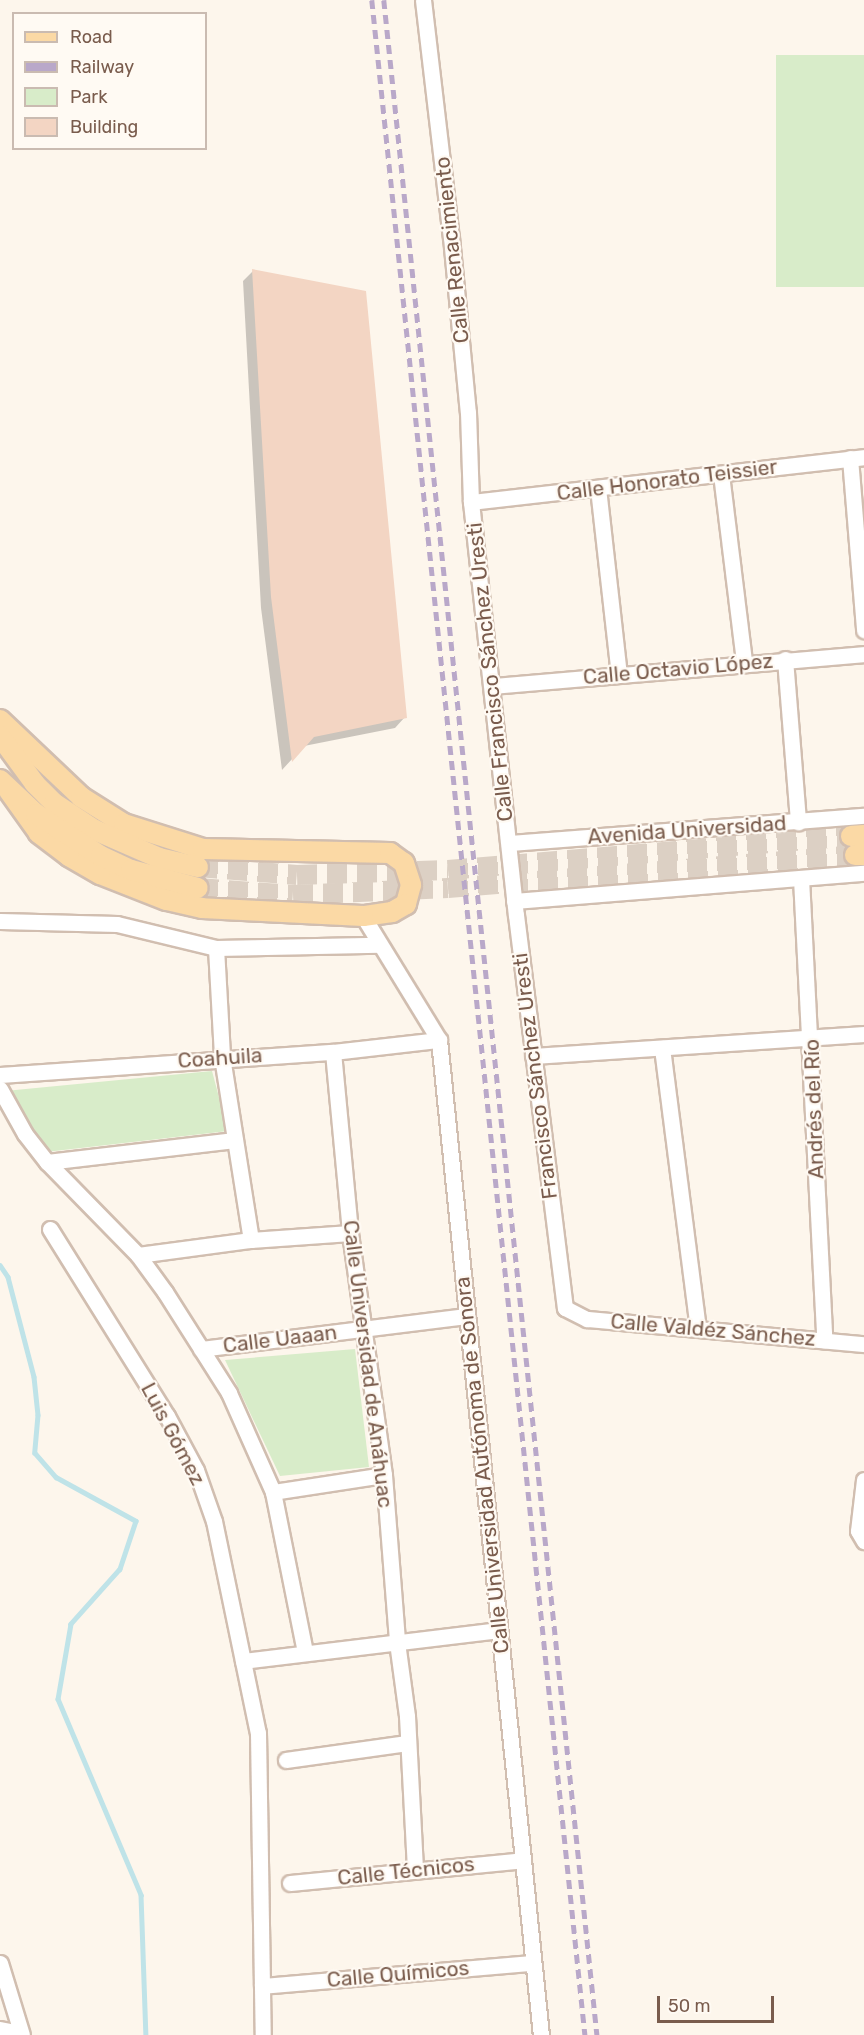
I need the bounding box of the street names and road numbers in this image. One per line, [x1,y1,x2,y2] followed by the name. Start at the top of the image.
[430,155,474,345] street label: Calle Renacimiento
[555,454,779,506] street label: Calle Honorato Teissier
[462,521,518,823] street label: Calle Francisco Sánchez Uresti
[582,648,774,690] street label: Calle Octavio López
[587,810,787,850] street label: Avenida Universidad
[507,951,563,1201] street label: Francisco Sánchez Uresti
[799,1039,829,1179] street label: Andrés del Río
[177,1042,263,1074] street label: Coahuila
[338,1218,398,1510] street label: Calle Universidad de Anáhuac
[450,1275,514,1655] street label: Calle Universidad Autónoma de Sonora
[609,1308,817,1352] street label: Calle Valdéz Sánchez
[221,1319,339,1359] street label: Calle Uaaan
[135,1378,211,1490] street label: Luis Gómez
[336,1851,476,1891] street label: Calle Técnicos
[326,1955,470,1993] street label: Calle Químicos

